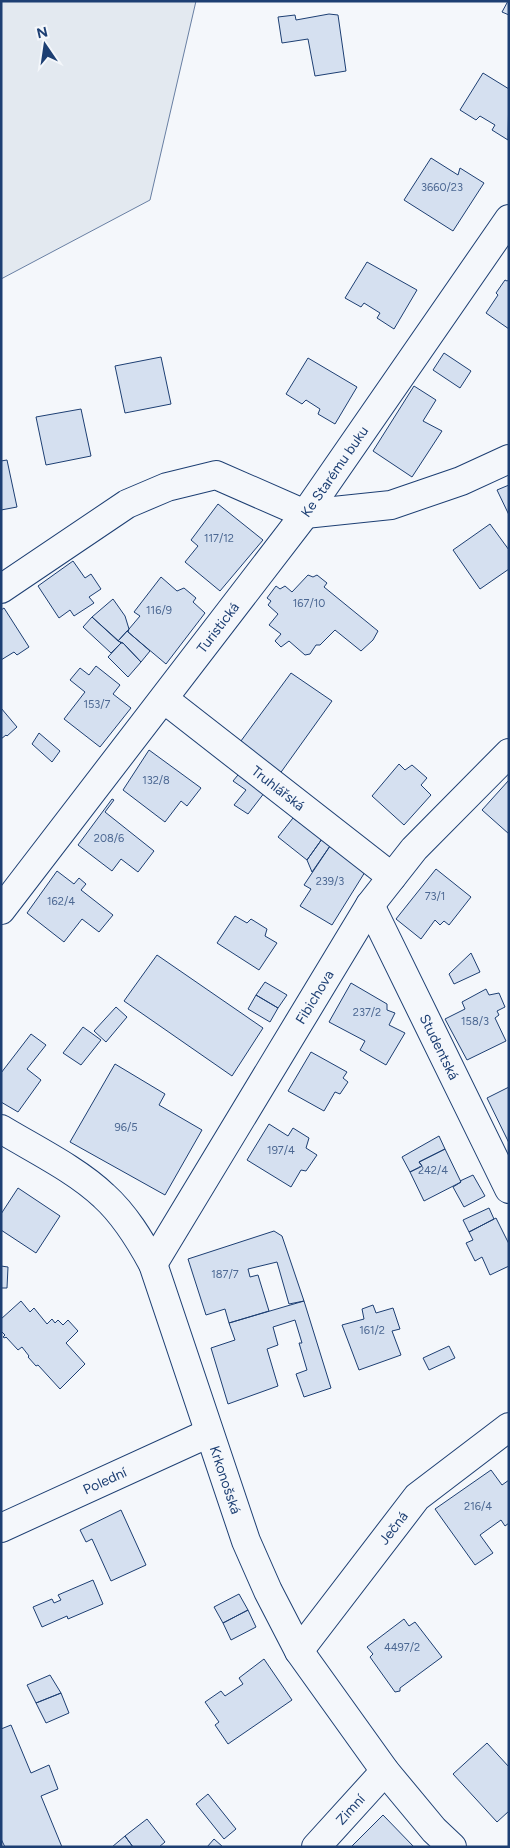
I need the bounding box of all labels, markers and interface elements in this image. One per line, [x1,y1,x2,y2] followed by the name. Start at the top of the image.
[20,20,70,70] north arrow
[35,23,49,42] text: N
[421,181,463,194] house number: 3660/23
[297,423,372,520] street label: Ke Starému buku
[204,532,234,545] house number: 117/12
[293,597,325,610] house number: 167/10
[193,599,243,656] street label: Turistická
[146,604,172,617] house number: 116/9
[83,698,111,711] house number: 153/7
[248,762,308,814] street label: Truhlářská
[142,774,170,787] house number: 132/8
[94,832,124,845] house number: 208/6
[316,875,344,888] house number: 239/3
[425,890,445,903] house number: 73/1
[47,895,75,908] house number: 162/4
[292,967,337,1027] street label: Fibichova
[353,1006,381,1019] house number: 237/2
[416,1011,463,1083] street label: Studentská
[461,1015,489,1028] house number: 158/3
[114,1121,138,1134] house number: 96/5
[267,1144,295,1157] house number: 197/4
[418,1164,448,1177] house number: 242/4
[211,1268,239,1281] house number: 187/7
[359,1324,385,1337] house number: 161/2
[206,1444,245,1516] street label: Krkonošská
[80,1463,130,1498] street label: Polední
[464,1500,492,1513] house number: 216/4
[375,1508,411,1548] street label: Ječná
[384,1641,420,1654] house number: 4497/2
[332,1790,369,1828] street label: Zimní

